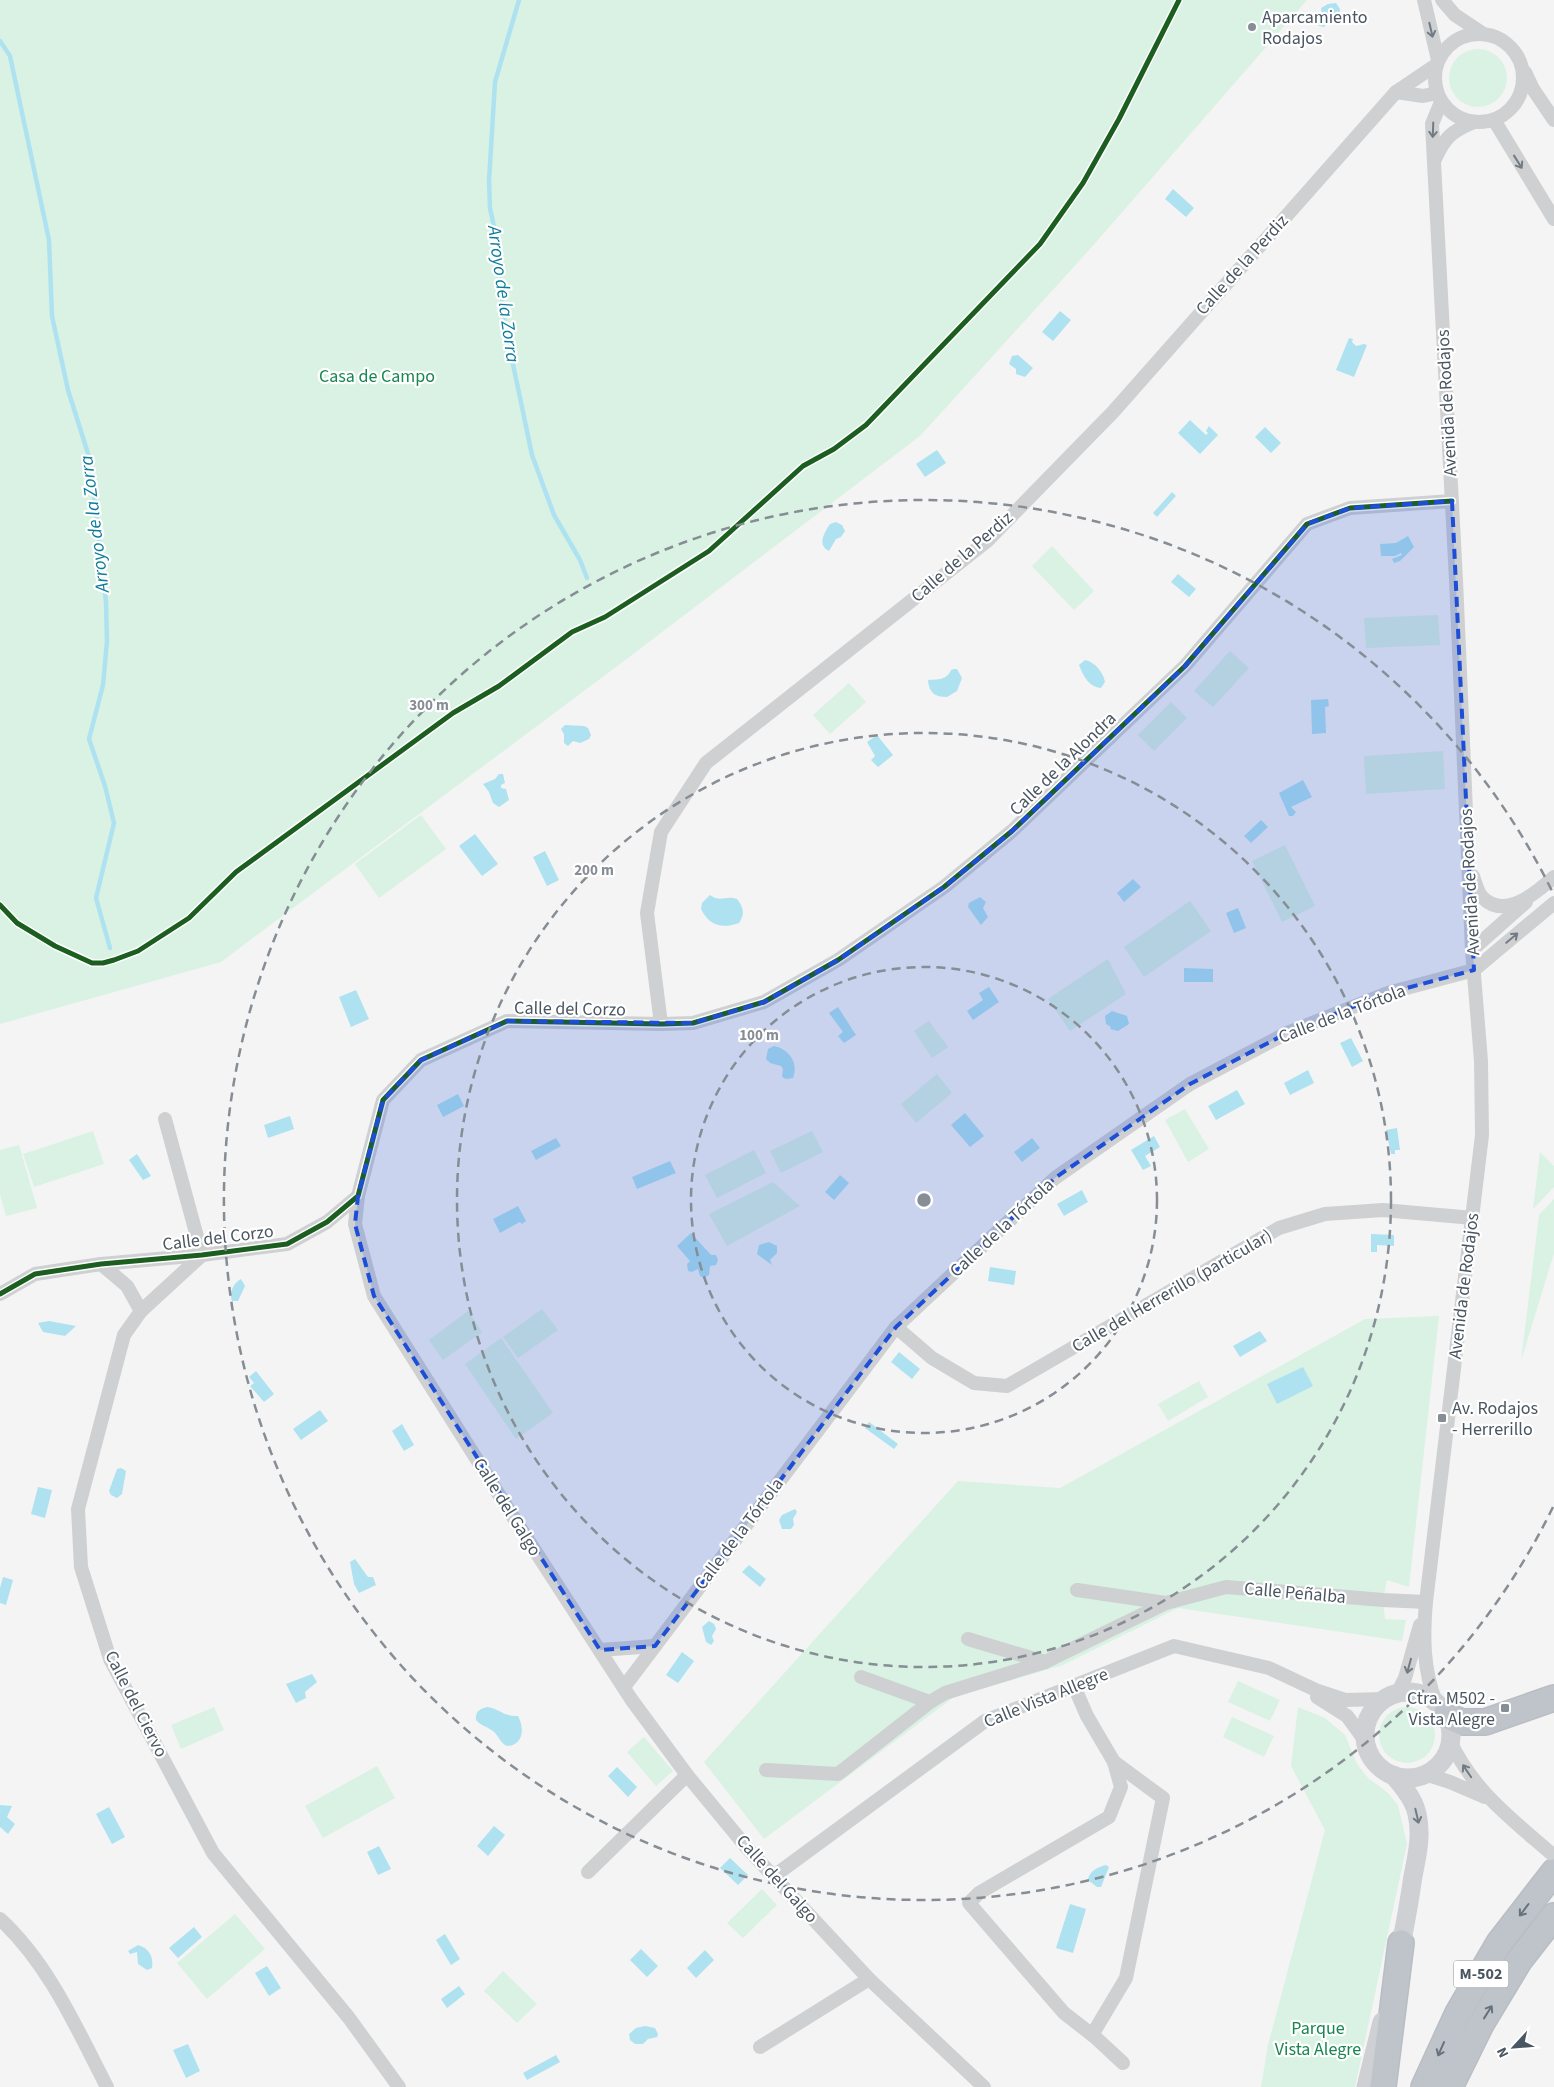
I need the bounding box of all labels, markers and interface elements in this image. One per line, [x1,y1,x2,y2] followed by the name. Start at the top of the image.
[1262,5,1367,51] place label: Aparcamiento Rodajos
[1246,21,1258,33] marker: Aparcamiento Rodajos
[1427,22,1436,38] one-way arrow
[1428,121,1438,137] one-way arrow
[1514,154,1524,168] one-way arrow
[1190,209,1294,321] street label: Calle de la Perdiz
[480,223,526,364] water label: Arroyo de la Zorra
[1431,329,1463,477] street label: Avenida de Rodajos
[319,364,435,389] park label: Casa de Campo
[73,454,117,595] water label: Arroyo de la Zorra
[906,505,1019,608] street label: Calle de la Perdiz
[409,695,449,716] text: 300 m
[1004,706,1122,822] street label: Calle de la Alondra
[1454,808,1486,956] street label: Avenida de Rodajos
[574,860,614,881] text: 200 m
[1505,933,1518,944] one-way arrow
[1275,978,1409,1050] street label: Calle de la Tórtola
[514,996,626,1022] street label: Calle del Corzo
[739,1025,779,1046] text: 100 m
[944,1173,1060,1283] street label: Calle de la Tórtola
[915,1191,933,1209] centre of rings
[1443,1212,1485,1360] street label: Avenida de Rodajos
[161,1219,275,1257] street label: Calle del Corzo
[1067,1223,1277,1359] street label: Calle del Herrerillo (particular)
[1452,1396,1538,1442] place label: Av. Rodajos - Herrerillo
[1436,1412,1448,1424] marker: Av. Rodajos - Herrerillo
[467,1453,547,1561] street label: Calle del Galgo
[689,1473,789,1595] street label: Calle de la Tórtola
[1243,1576,1347,1610] street label: Calle Peñalba
[98,1646,174,1762] street label: Calle del Ciervo
[1403,1657,1413,1673] one-way arrow
[980,1662,1112,1734] street label: Calle Vista Allegre
[1407,1686,1495,1732] place label: Ctra. M502 - Vista Alegre
[1499,1702,1511,1714] marker: Ctra. M502 - Vista Alegre
[1462,1765,1472,1779] one-way arrow
[1413,1808,1422,1824] one-way arrow
[730,1829,824,1929] street label: Calle del Galgo
[1519,1903,1530,1916] one-way arrow
[1454,1960,1508,1988] road number: M-502
[1483,2006,1493,2020] one-way arrow
[1275,2016,1361,2062] park label: Parque Vista Alegre
[1489,2022,1539,2072] north arrow
[1436,2041,1445,2056] one-way arrow
[1492,2044,1514,2061] text: N

